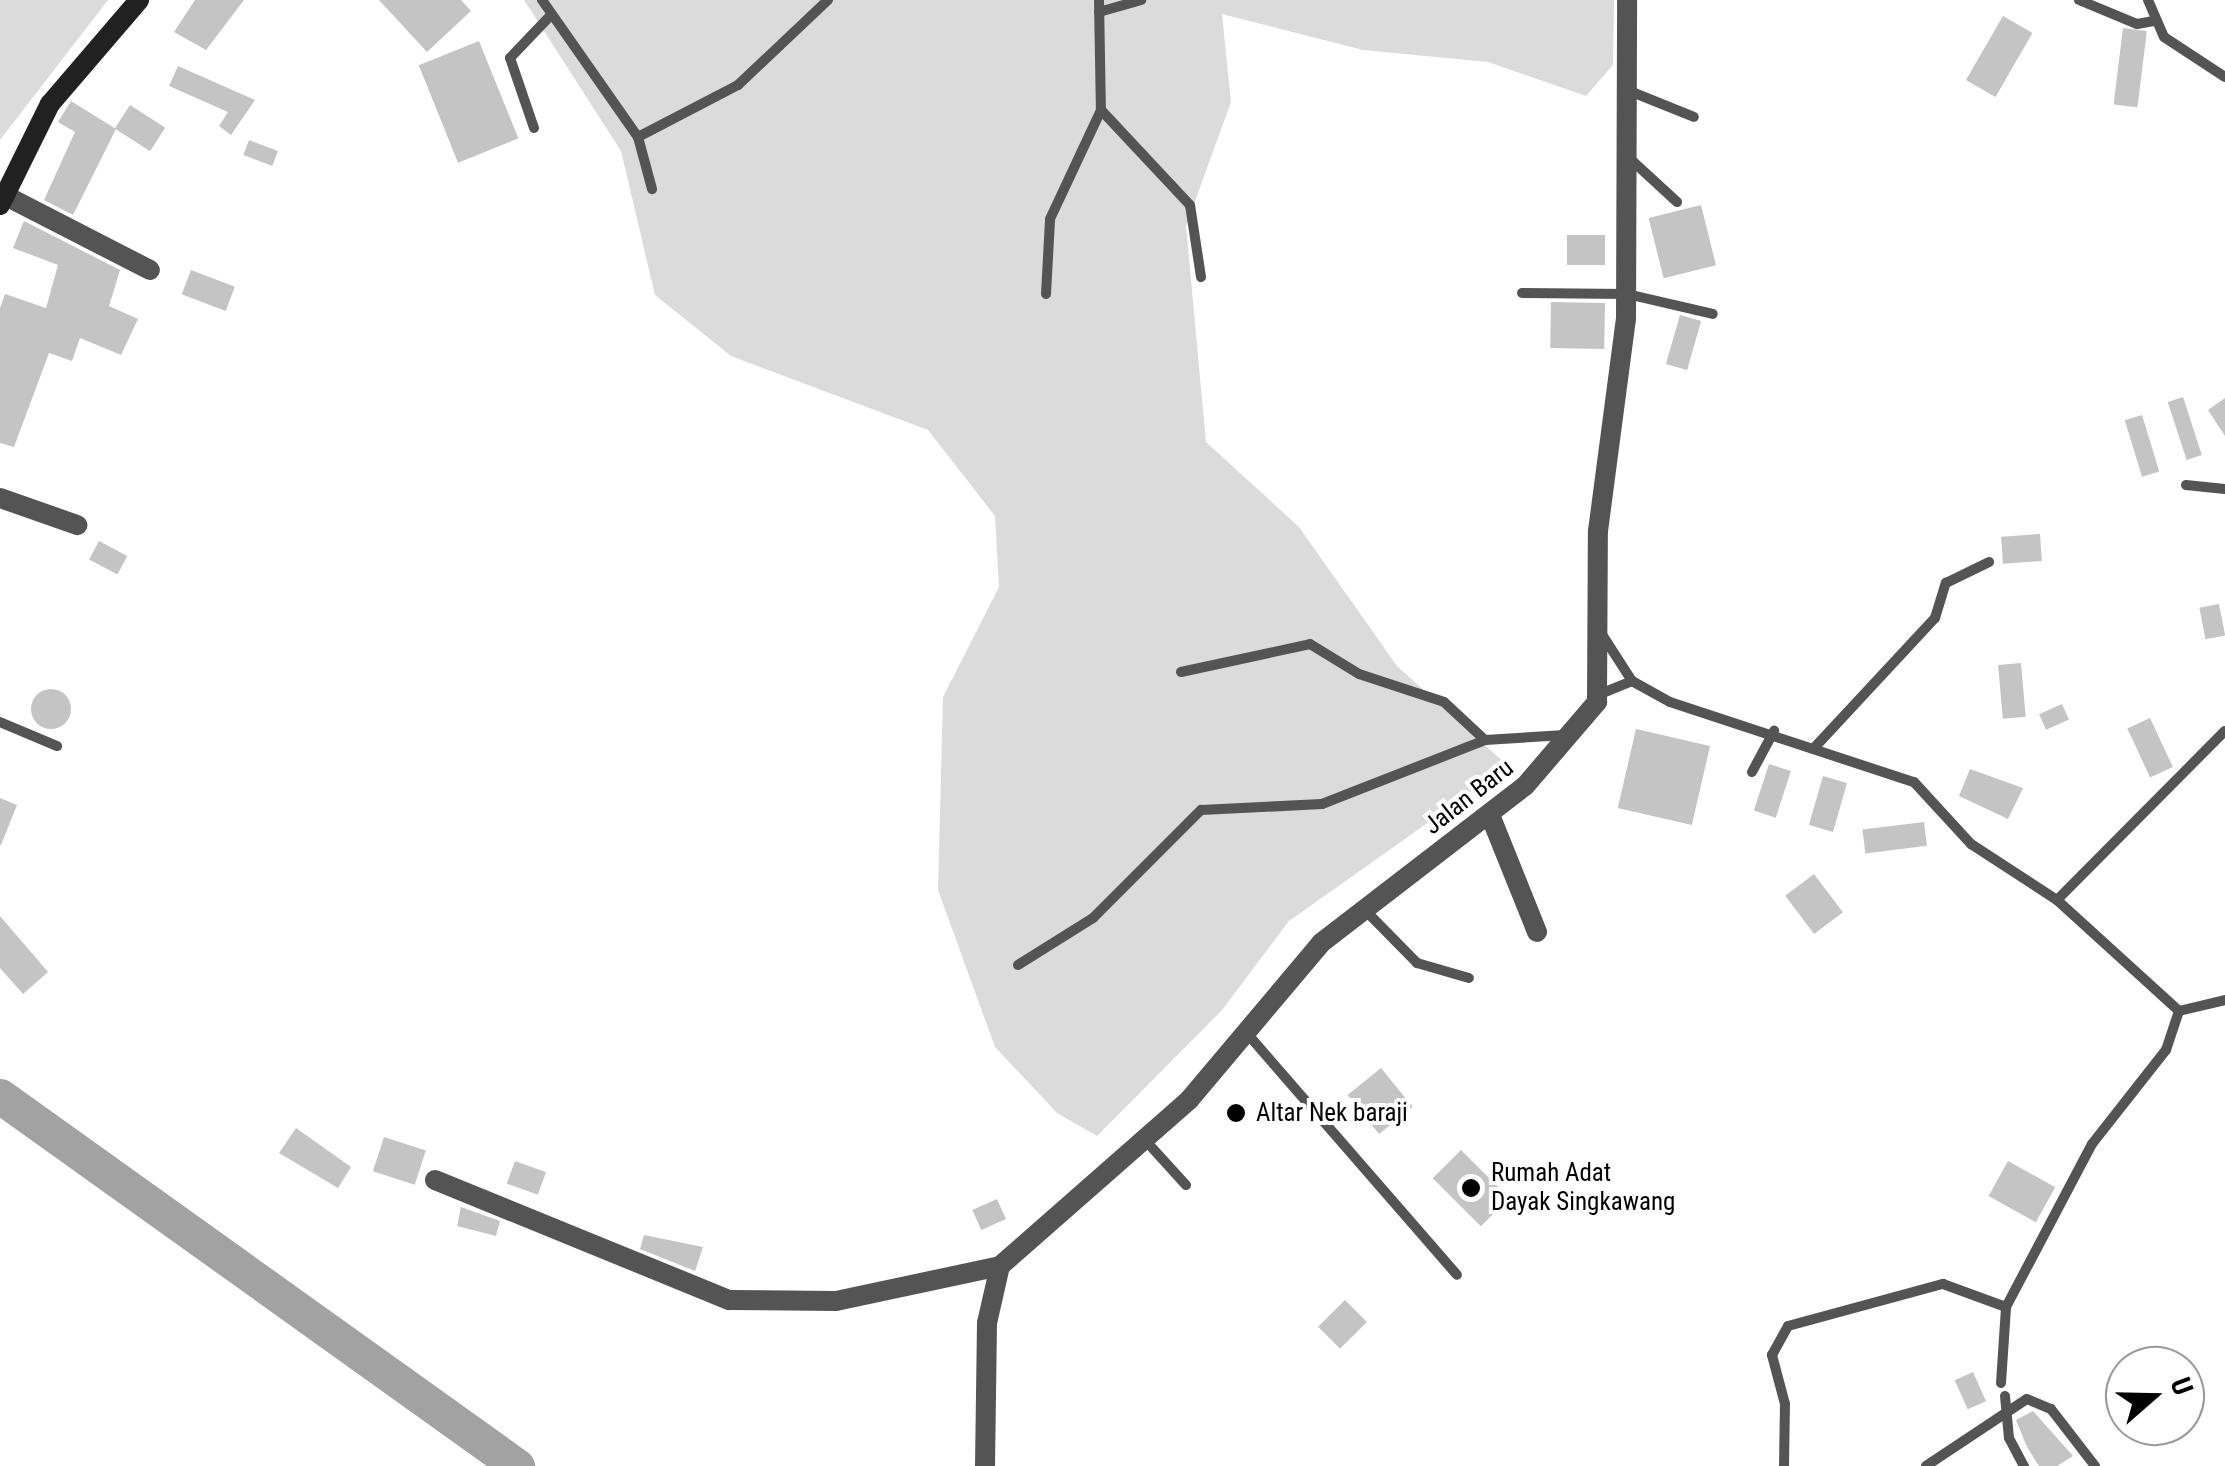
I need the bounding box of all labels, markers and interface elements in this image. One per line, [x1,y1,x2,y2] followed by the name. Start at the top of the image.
[1418,753,1520,841] street label: Jalan Baru
[1256,1098,1408,1128] place label: Altar Nek baraji
[1225,1102,1247,1124] marker: Altar Nek baraji
[1491,1159,1675,1218] place label: Rumah Adat Dayak Singkawang
[1460,1177,1482,1199] marker: Rumah Adat Dayak Singkawang
[2105,1346,2205,1446] north arrow
[2164,1373,2200,1399] text: U

